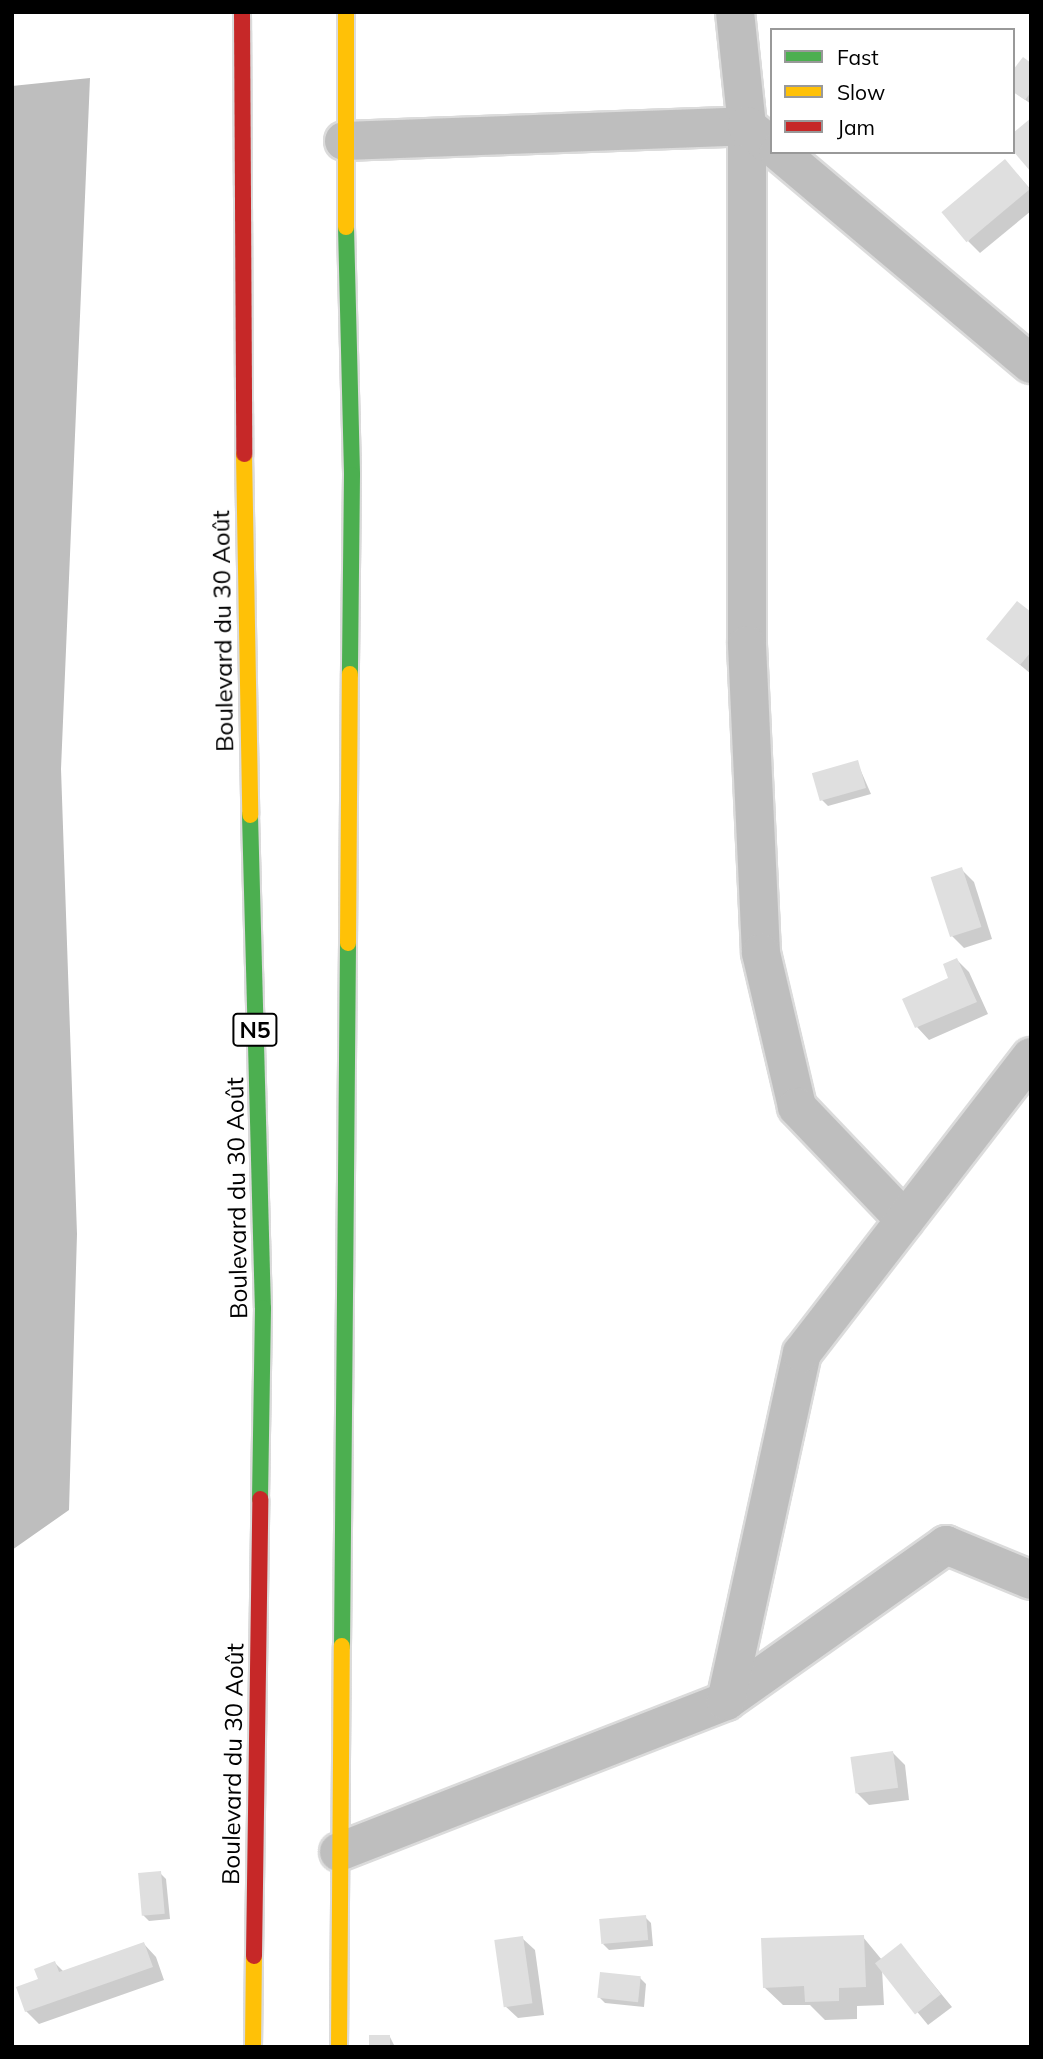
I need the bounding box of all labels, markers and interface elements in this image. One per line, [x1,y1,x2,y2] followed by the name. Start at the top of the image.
[770,28,1015,154] legend
[837,44,879,70] text: Fast
[837,79,885,105] text: Slow
[837,114,875,140] text: Jam
[206,510,240,752] street label: Boulevard du 30 Août
[232,1010,278,1050] road number: N5
[220,1077,254,1319] street label: Boulevard du 30 Août
[216,1643,250,1885] street label: Boulevard du 30 Août

